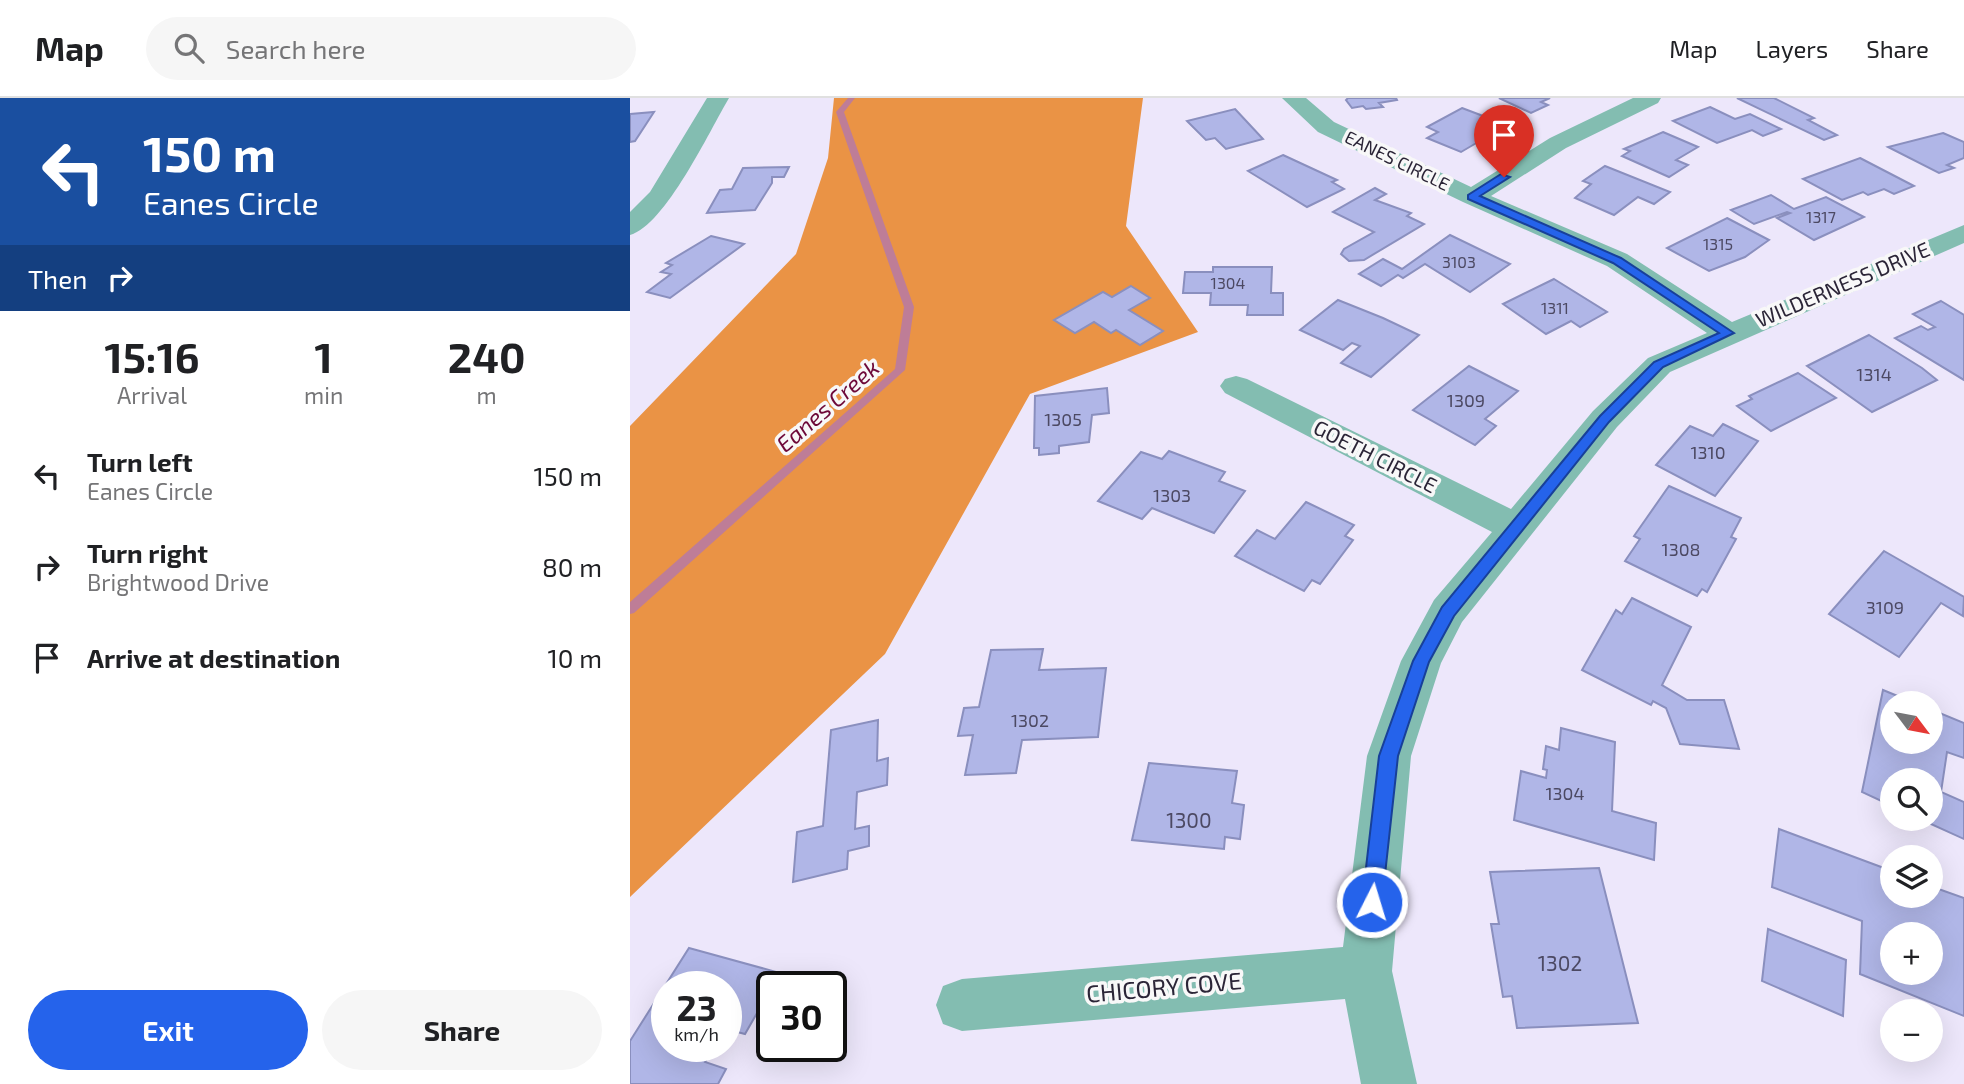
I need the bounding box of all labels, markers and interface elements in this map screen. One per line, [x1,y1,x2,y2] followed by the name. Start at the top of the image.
[146,17,636,80] search box
[35,28,104,68] text: Map
[170,29,208,67] icon: search
[226,33,365,64] text: Search here
[1669,34,1717,63] text: Map
[1755,34,1828,63] text: Layers
[1866,34,1929,63] text: Share
[1474,105,1534,177] pin
[1485,116,1523,154] icon: arrive
[143,123,276,182] text: 150 m
[1341,125,1453,195] street label: EANES CIRCLE
[28,126,119,217] icon: left
[143,183,319,221] text: Eanes Circle
[1806,207,1836,226] house number: 1317
[1703,234,1733,253] house number: 1315
[1752,236,1933,332] street label: WILDERNESS DRIVE
[1442,252,1476,271] house number: 3103
[101,259,139,297] icon: right
[28,263,87,294] text: Then
[1211,273,1246,292] house number: 1304
[1541,298,1569,317] house number: 1311
[105,331,200,381] text: 15:16
[315,331,333,381] text: 1
[448,331,525,381] text: 240
[770,353,884,457] water label: Eanes Creek
[1856,363,1892,385] house number: 1314
[117,381,187,409] text: Arrival
[304,381,343,409] text: min
[477,381,497,409] text: m
[1447,389,1485,411] house number: 1309
[1044,408,1082,430] house number: 1305
[1310,414,1441,497] street label: GOETH CIRCLE
[1690,441,1726,463] house number: 1310
[87,446,193,477] text: Turn left
[28,457,66,495] icon: left
[533,460,602,491] text: 150 m
[87,477,213,505] text: Eanes Circle
[1153,484,1191,506] house number: 1303
[87,537,208,568] text: Turn right
[1662,538,1700,560] house number: 1308
[28,548,66,586] icon: right
[542,551,602,582] text: 80 m
[87,568,269,596] text: Brightwood Drive
[1866,596,1904,618] house number: 3109
[28,639,66,677] icon: arrive
[87,642,340,673] text: Arrive at destination
[547,642,602,673] text: 10 m
[1880,691,1942,754] north arrow
[1880,691,1943,1062] map controls
[1011,709,1049,731] house number: 1302
[1880,768,1943,831] button: search
[1545,782,1585,804] house number: 1304
[1166,807,1212,832] house number: 1300
[1880,845,1943,908] button: layers
[1335,865,1409,939] position arrow
[1880,922,1943,985] button: +
[1538,950,1582,975] house number: 1302
[1085,965,1243,1008] street label: CHICORY COVE
[756,971,847,1062] speed limit sign: 30
[676,986,717,1028] text: 23
[28,990,308,1070] button: Exit
[322,990,602,1070] button: Share
[1880,999,1943,1062] button: −
[674,1023,719,1045] text: km/h

